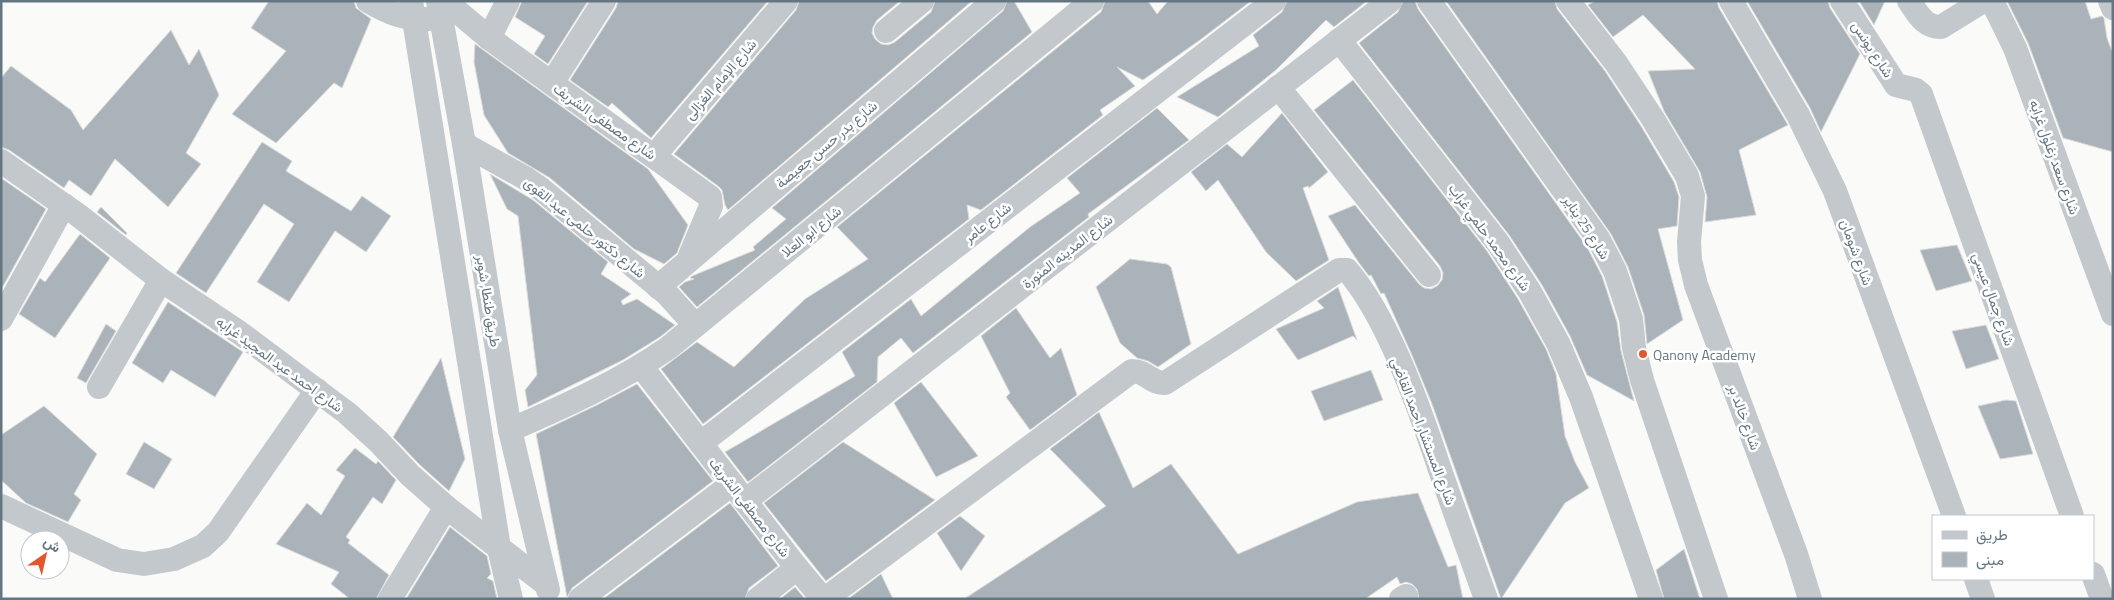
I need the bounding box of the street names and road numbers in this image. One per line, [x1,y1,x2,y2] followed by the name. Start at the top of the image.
[1846,16,1899,82] street label: شارع يونس
[679,34,762,125] street label: شارع الإمام الغزالى
[549,78,661,165] street label: شارع مصطفى الشريف
[771,95,882,194] street label: شارع بدر حسن جعيصة
[2024,97,2086,218] street label: شارع سعد زغلول غرابه
[519,172,650,283] street label: شارع دكتور حلمى عبد القوى
[1442,179,1536,296] street label: شارع محمد حلمي غراب
[1557,190,1616,264] street label: شارع 25 يناير
[958,197,1016,249] street label: شارع عامر
[777,200,846,262] street label: شارع ابو العلا
[1017,209,1117,294] street label: شارع المدينه المنورة
[1834,216,1879,288] street label: شارع شومان
[1966,250,2021,349] street label: شارع جمال عيسي
[471,253,507,348] street label: طريق طنطا, شوبر
[212,311,348,418] street label: شارع احمد عبد المجيد غرابه
[1384,354,1462,509] street label: شارع المستشار احمد القاضي
[1722,380,1767,453] street label: شارع خالد بر
[704,453,796,562] street label: شارع مصطفى الشريف

